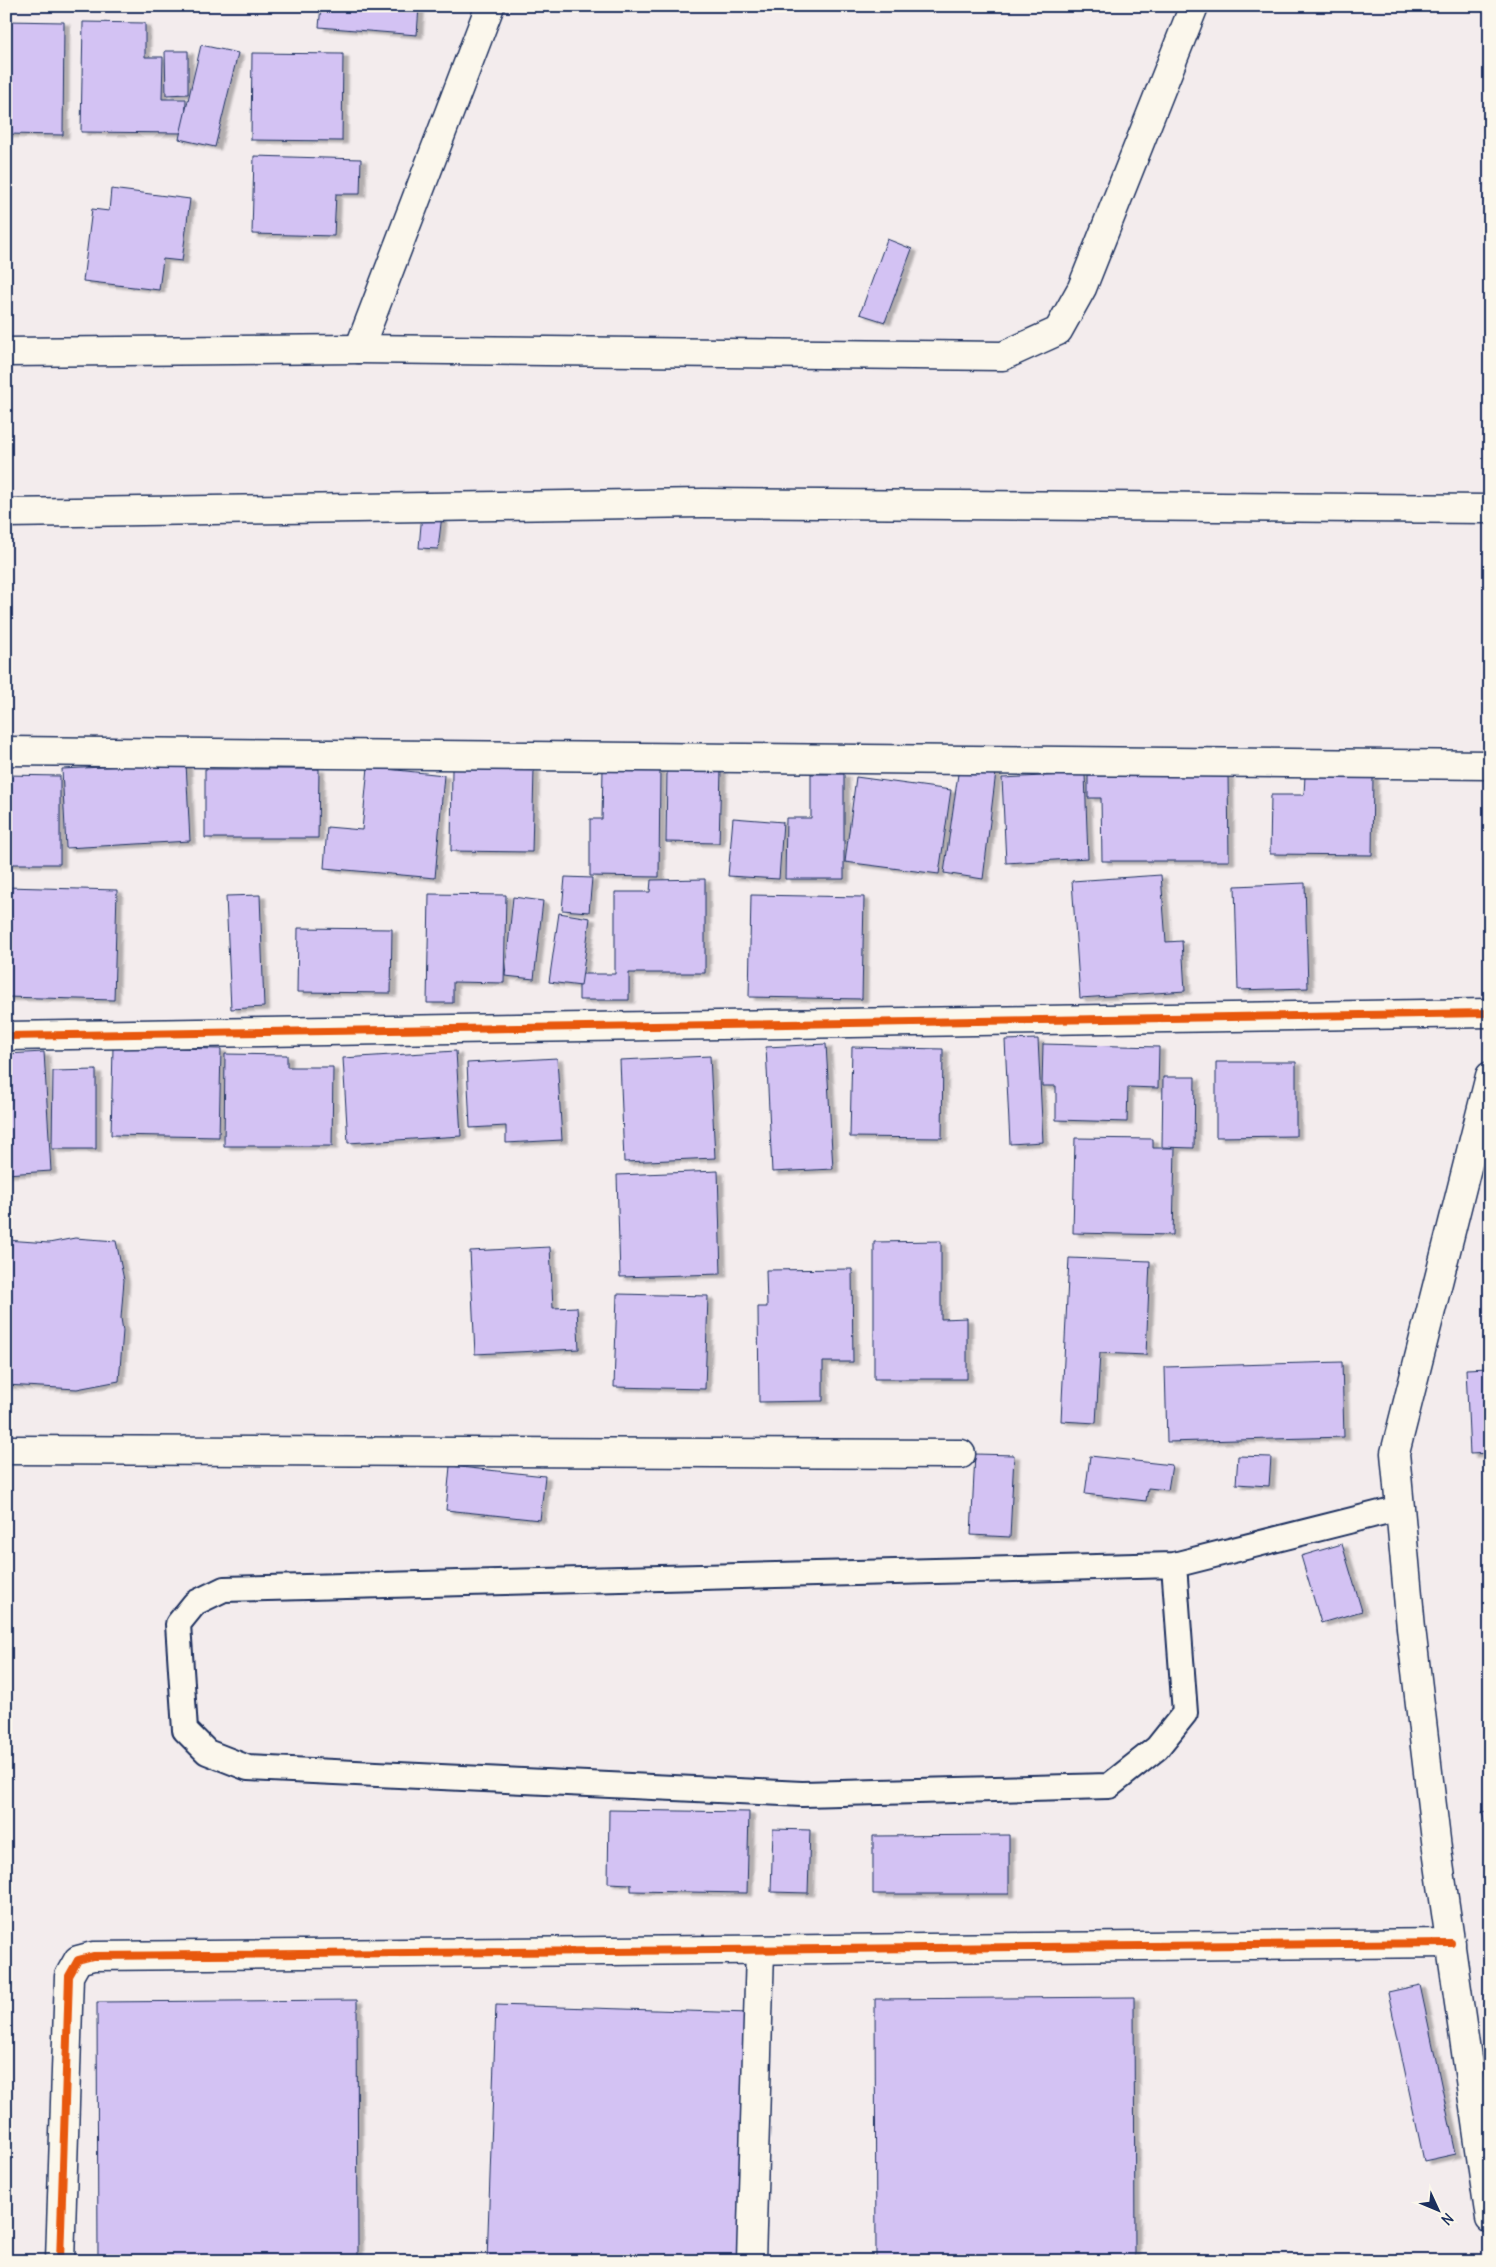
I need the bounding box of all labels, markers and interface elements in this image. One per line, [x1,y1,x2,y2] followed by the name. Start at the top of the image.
[1414,2184,1464,2234] north arrow
[1438,2209,1457,2229] text: N

